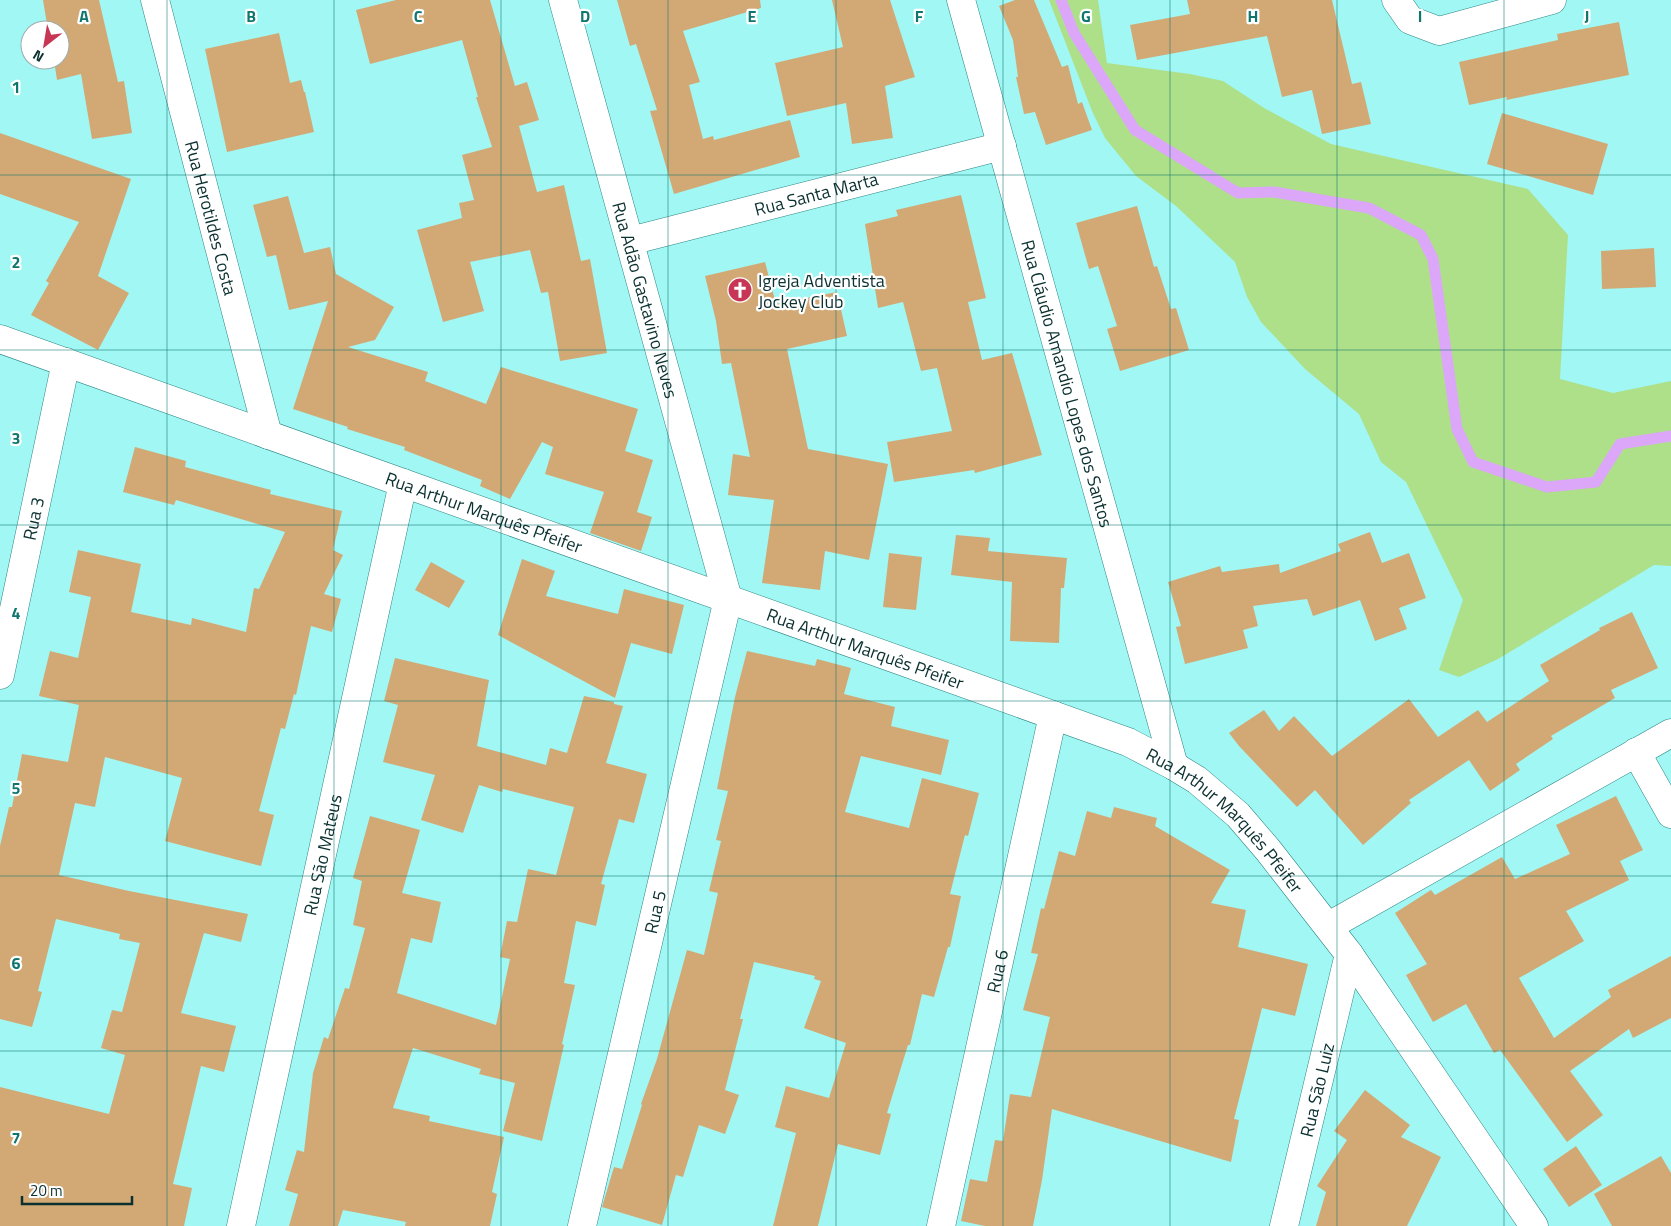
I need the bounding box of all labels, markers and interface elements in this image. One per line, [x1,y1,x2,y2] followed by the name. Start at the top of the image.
[79,4,89,28] text: A
[246,4,256,28] text: B
[414,4,423,28] text: C
[580,4,590,28] text: D
[748,4,757,28] text: E
[915,4,924,28] text: F
[1081,4,1091,28] text: G
[1248,4,1258,28] text: H
[1418,4,1422,28] text: I
[1585,4,1589,28] text: J
[20,20,70,70] north arrow
[28,45,48,68] text: N
[12,75,20,99] text: 1
[179,138,245,298] street label: Rua Herotildes Costa
[751,165,881,222] street label: Rua Santa Marta
[606,198,686,401] street label: Rua Adão Gastavino Neves
[1015,236,1121,530] street label: Rua Cláudio Amandio Lopes dos Santos
[12,250,20,274] text: 2
[758,267,885,315] place label: Igreja Adventista Jockey Club
[727,277,753,303] church icon: Igreja Adventista Jockey Club
[12,426,20,450] text: 3
[382,464,586,560] street label: Rua Arthur Marquês Pfeifer
[15,494,51,543] street label: Rua 3
[12,601,21,625] text: 4
[763,601,968,696] street label: Rua Arthur Marquês Pfeifer
[1142,740,1310,899] street label: Rua Arthur Marquês Pfeifer
[12,776,21,800] text: 5
[296,792,348,918] street label: Rua São Mateus
[637,888,673,936] street label: Rua 5
[979,947,1015,995] street label: Rua 6
[12,951,21,975] text: 6
[1292,1040,1341,1140] street label: Rua São Luiz
[12,1126,20,1150] text: 7
[22,1174,132,1206] scale bar
[30,1179,63,1202] text: 20 m

